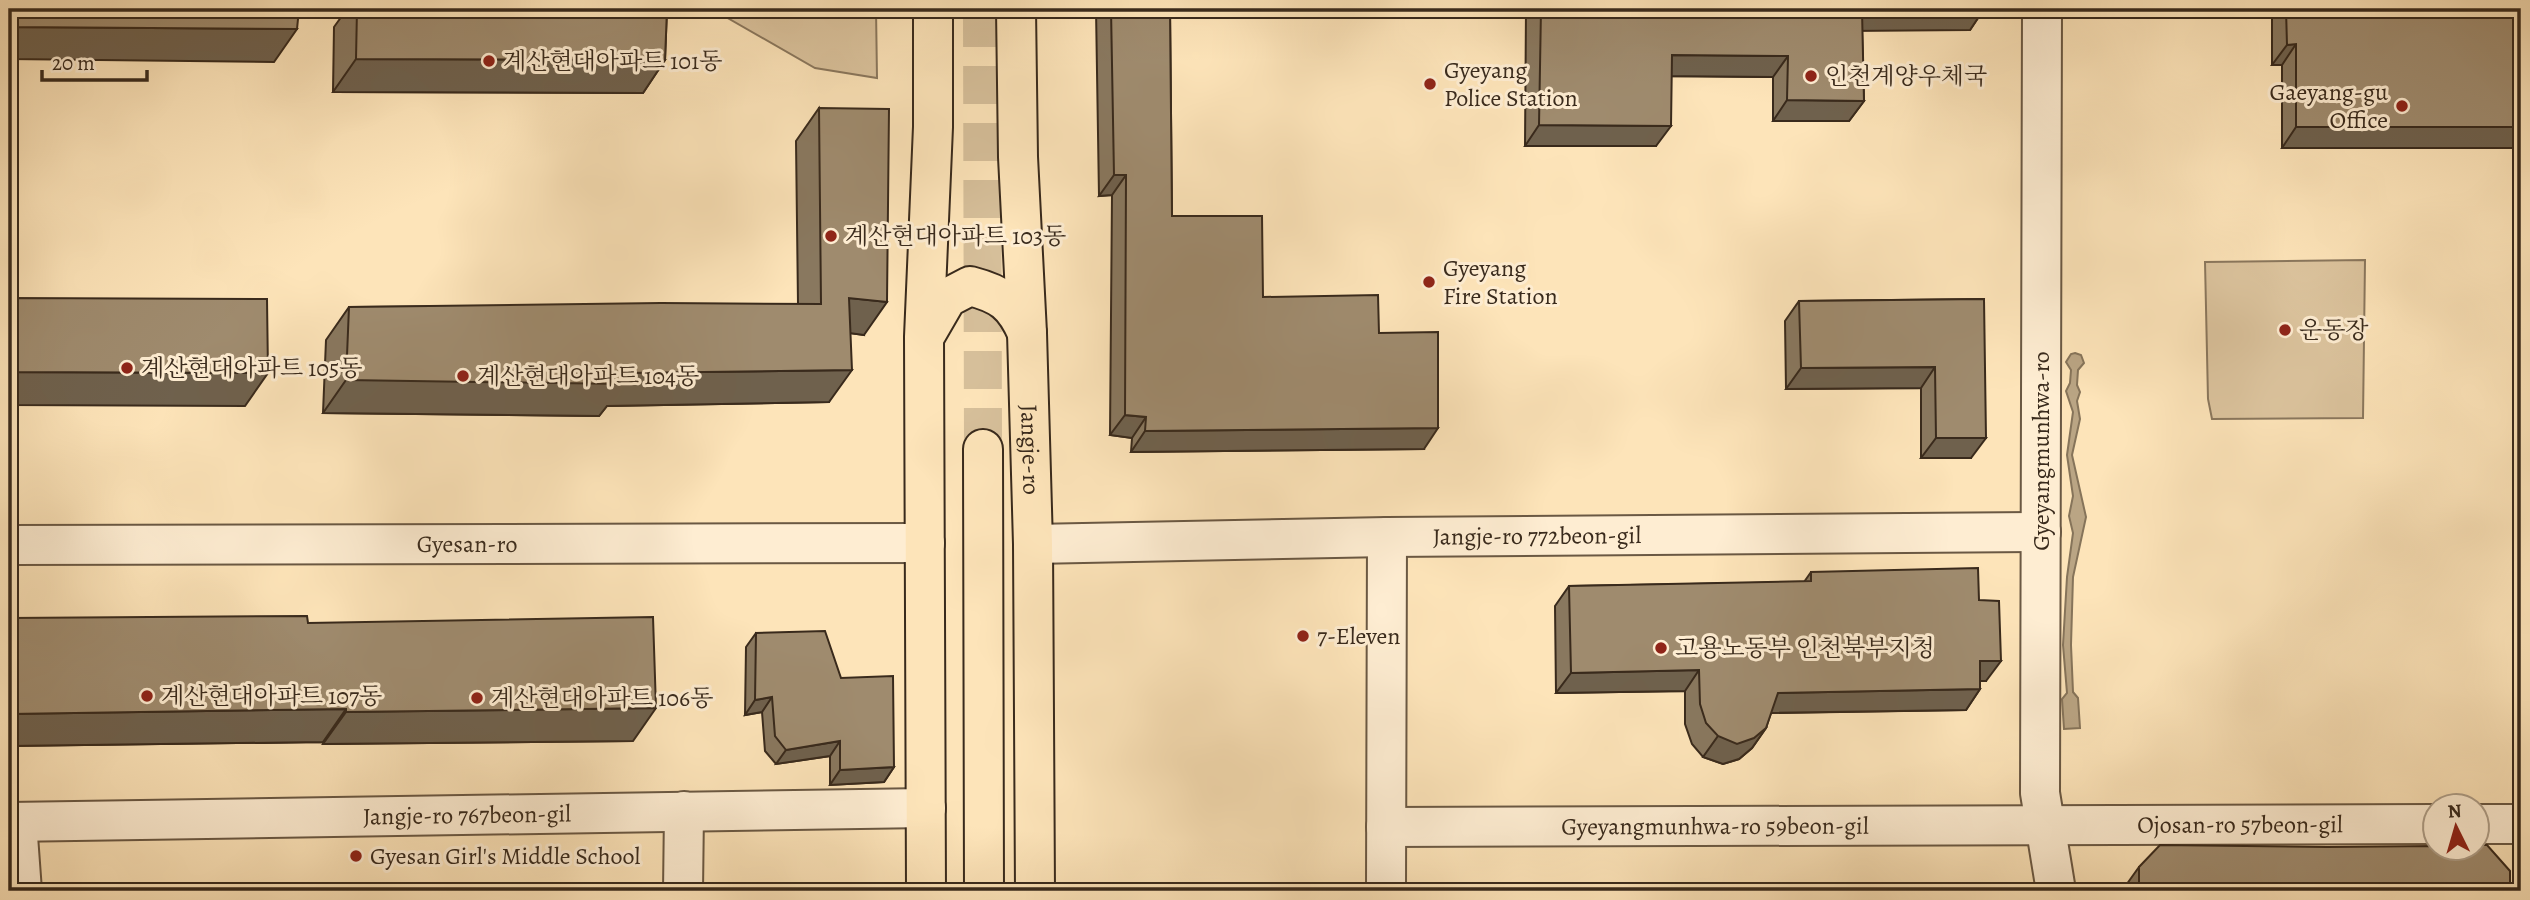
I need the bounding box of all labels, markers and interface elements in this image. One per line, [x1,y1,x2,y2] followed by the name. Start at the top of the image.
[42,38,147,82] scale bar
[503,45,722,77] place label: 계산현대아파트 101동
[52,49,95,77] text: 20 m
[481,53,497,69] marker: 계산현대아파트 101동
[1444,54,1578,114] place label: Gyeyang Police Station
[1825,60,1987,92] place label: 인천계양우체국
[1803,68,1819,84] marker: 인천계양우체국
[1422,76,1438,92] marker: Gyeyang Police Station
[2269,76,2388,136] place label: Gaeyang-gu Office
[2394,98,2410,114] marker: Gaeyang-gu Office
[845,220,1066,252] place label: 계산현대아파트 103동
[823,228,839,244] marker: 계산현대아파트 103동
[1443,252,1558,312] place label: Gyeyang Fire Station
[1421,274,1437,290] marker: Gyeyang Fire Station
[2299,314,2369,346] place label: 운동장
[2277,322,2293,338] marker: 운동장
[2025,351,2057,551] street label: Gyeyangmunhwa-ro
[141,352,363,384] place label: 계산현대아파트 105동
[119,360,135,376] marker: 계산현대아파트 105동
[477,360,699,392] place label: 계산현대아파트 104동
[455,368,471,384] marker: 계산현대아파트 104동
[1013,404,1048,495] street label: Jangje-ro
[1433,519,1641,553] street label: Jangje-ro 772beon-gil
[417,528,517,560] street label: Gyesan-ro
[1317,620,1400,652] place label: 7-Eleven
[1295,628,1311,644] marker: 7-Eleven
[1675,632,1935,664] place label: 고용노동부 인천북부지청
[1653,640,1669,656] marker: 고용노동부 인천북부지청
[161,680,382,712] place label: 계산현대아파트 107동
[491,682,713,714] place label: 계산현대아파트 106동
[139,688,155,704] marker: 계산현대아파트 107동
[469,690,485,706] marker: 계산현대아파트 106동
[2422,792,2492,862] north arrow
[363,797,571,833] street label: Jangje-ro 767beon-gil
[2447,797,2463,825] text: N
[2137,808,2343,841] street label: Ojosan-ro 57beon-gil
[1561,810,1869,842] street label: Gyeyangmunhwa-ro 59beon-gil
[370,840,640,872] place label: Gyesan Girl's Middle School
[348,848,364,864] marker: Gyesan Girl's Middle School

